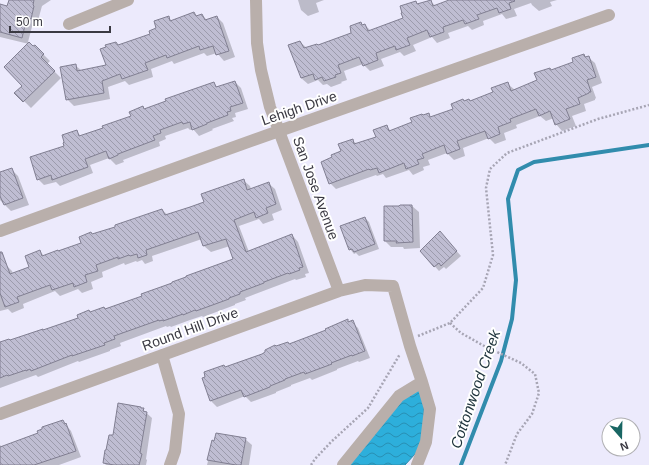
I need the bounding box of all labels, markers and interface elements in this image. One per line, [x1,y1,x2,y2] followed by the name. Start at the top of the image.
[10,8,110,34] scale bar
[16,15,43,29] text: 50 m
[259,88,339,128] street label: Lehigh Drive
[290,134,342,242] street label: San Jose Avenue
[140,304,240,354] street label: Round Hill Drive
[447,326,504,451] water label: Cottonwood Creek
[601,417,641,457] north arrow
[619,439,630,453] text: N

